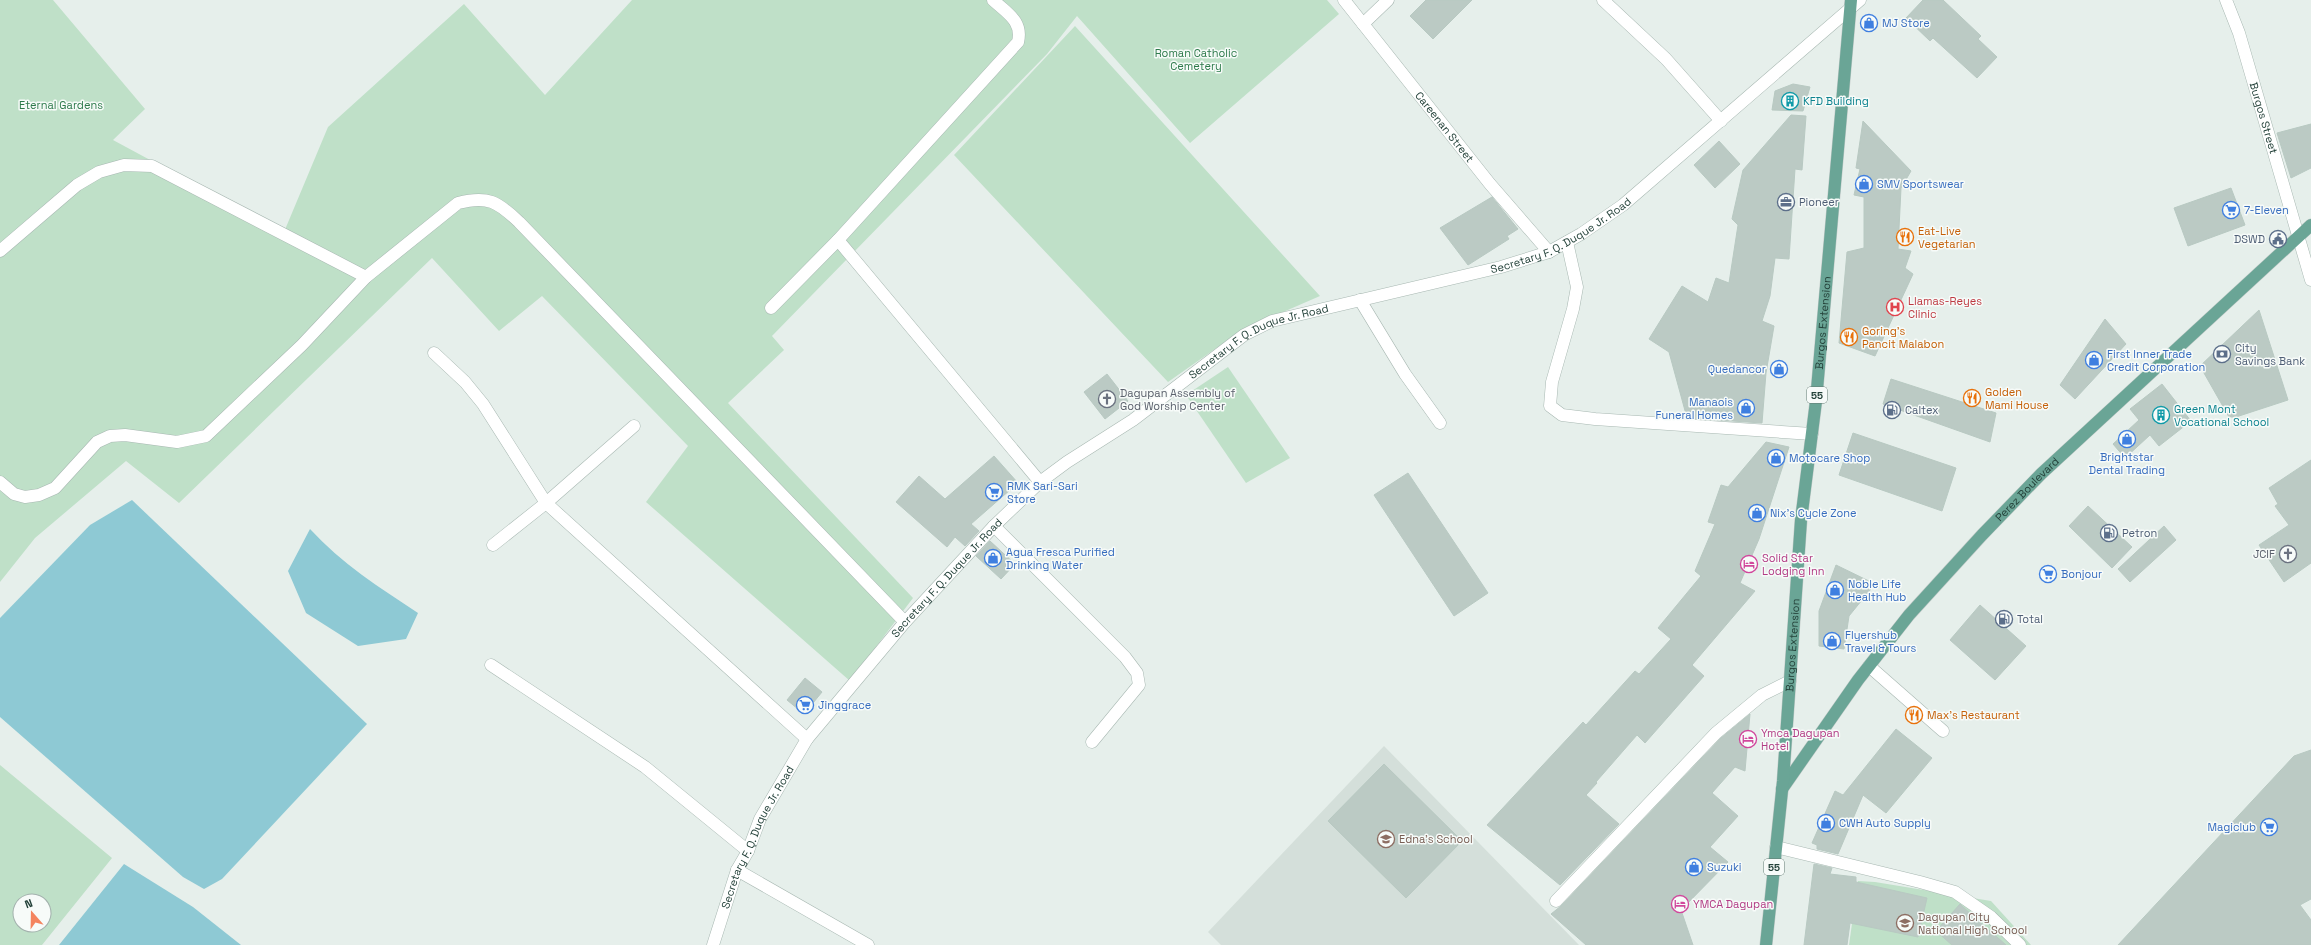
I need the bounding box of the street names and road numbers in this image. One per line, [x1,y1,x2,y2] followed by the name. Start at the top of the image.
[2247,80,2281,156] street label: Burgos Street
[1412,89,1477,165] street label: Careenan Street
[1489,194,1634,276] street label: Secretary F. Q. Duque Jr. Road
[1812,276,1834,370] street label: Burgos Extension
[1186,301,1330,382] street label: Secretary F. Q. Duque Jr. Road
[1807,387,1827,403] road number: 55
[1992,454,2062,524] street label: Perez Boulevard
[888,515,1005,640] street label: Secretary F. Q. Duque Jr. Road
[1782,598,1803,692] street label: Burgos Extension
[718,763,797,911] street label: Secretary F. Q. Duque Jr. Road
[1764,859,1784,875] road number: 55

